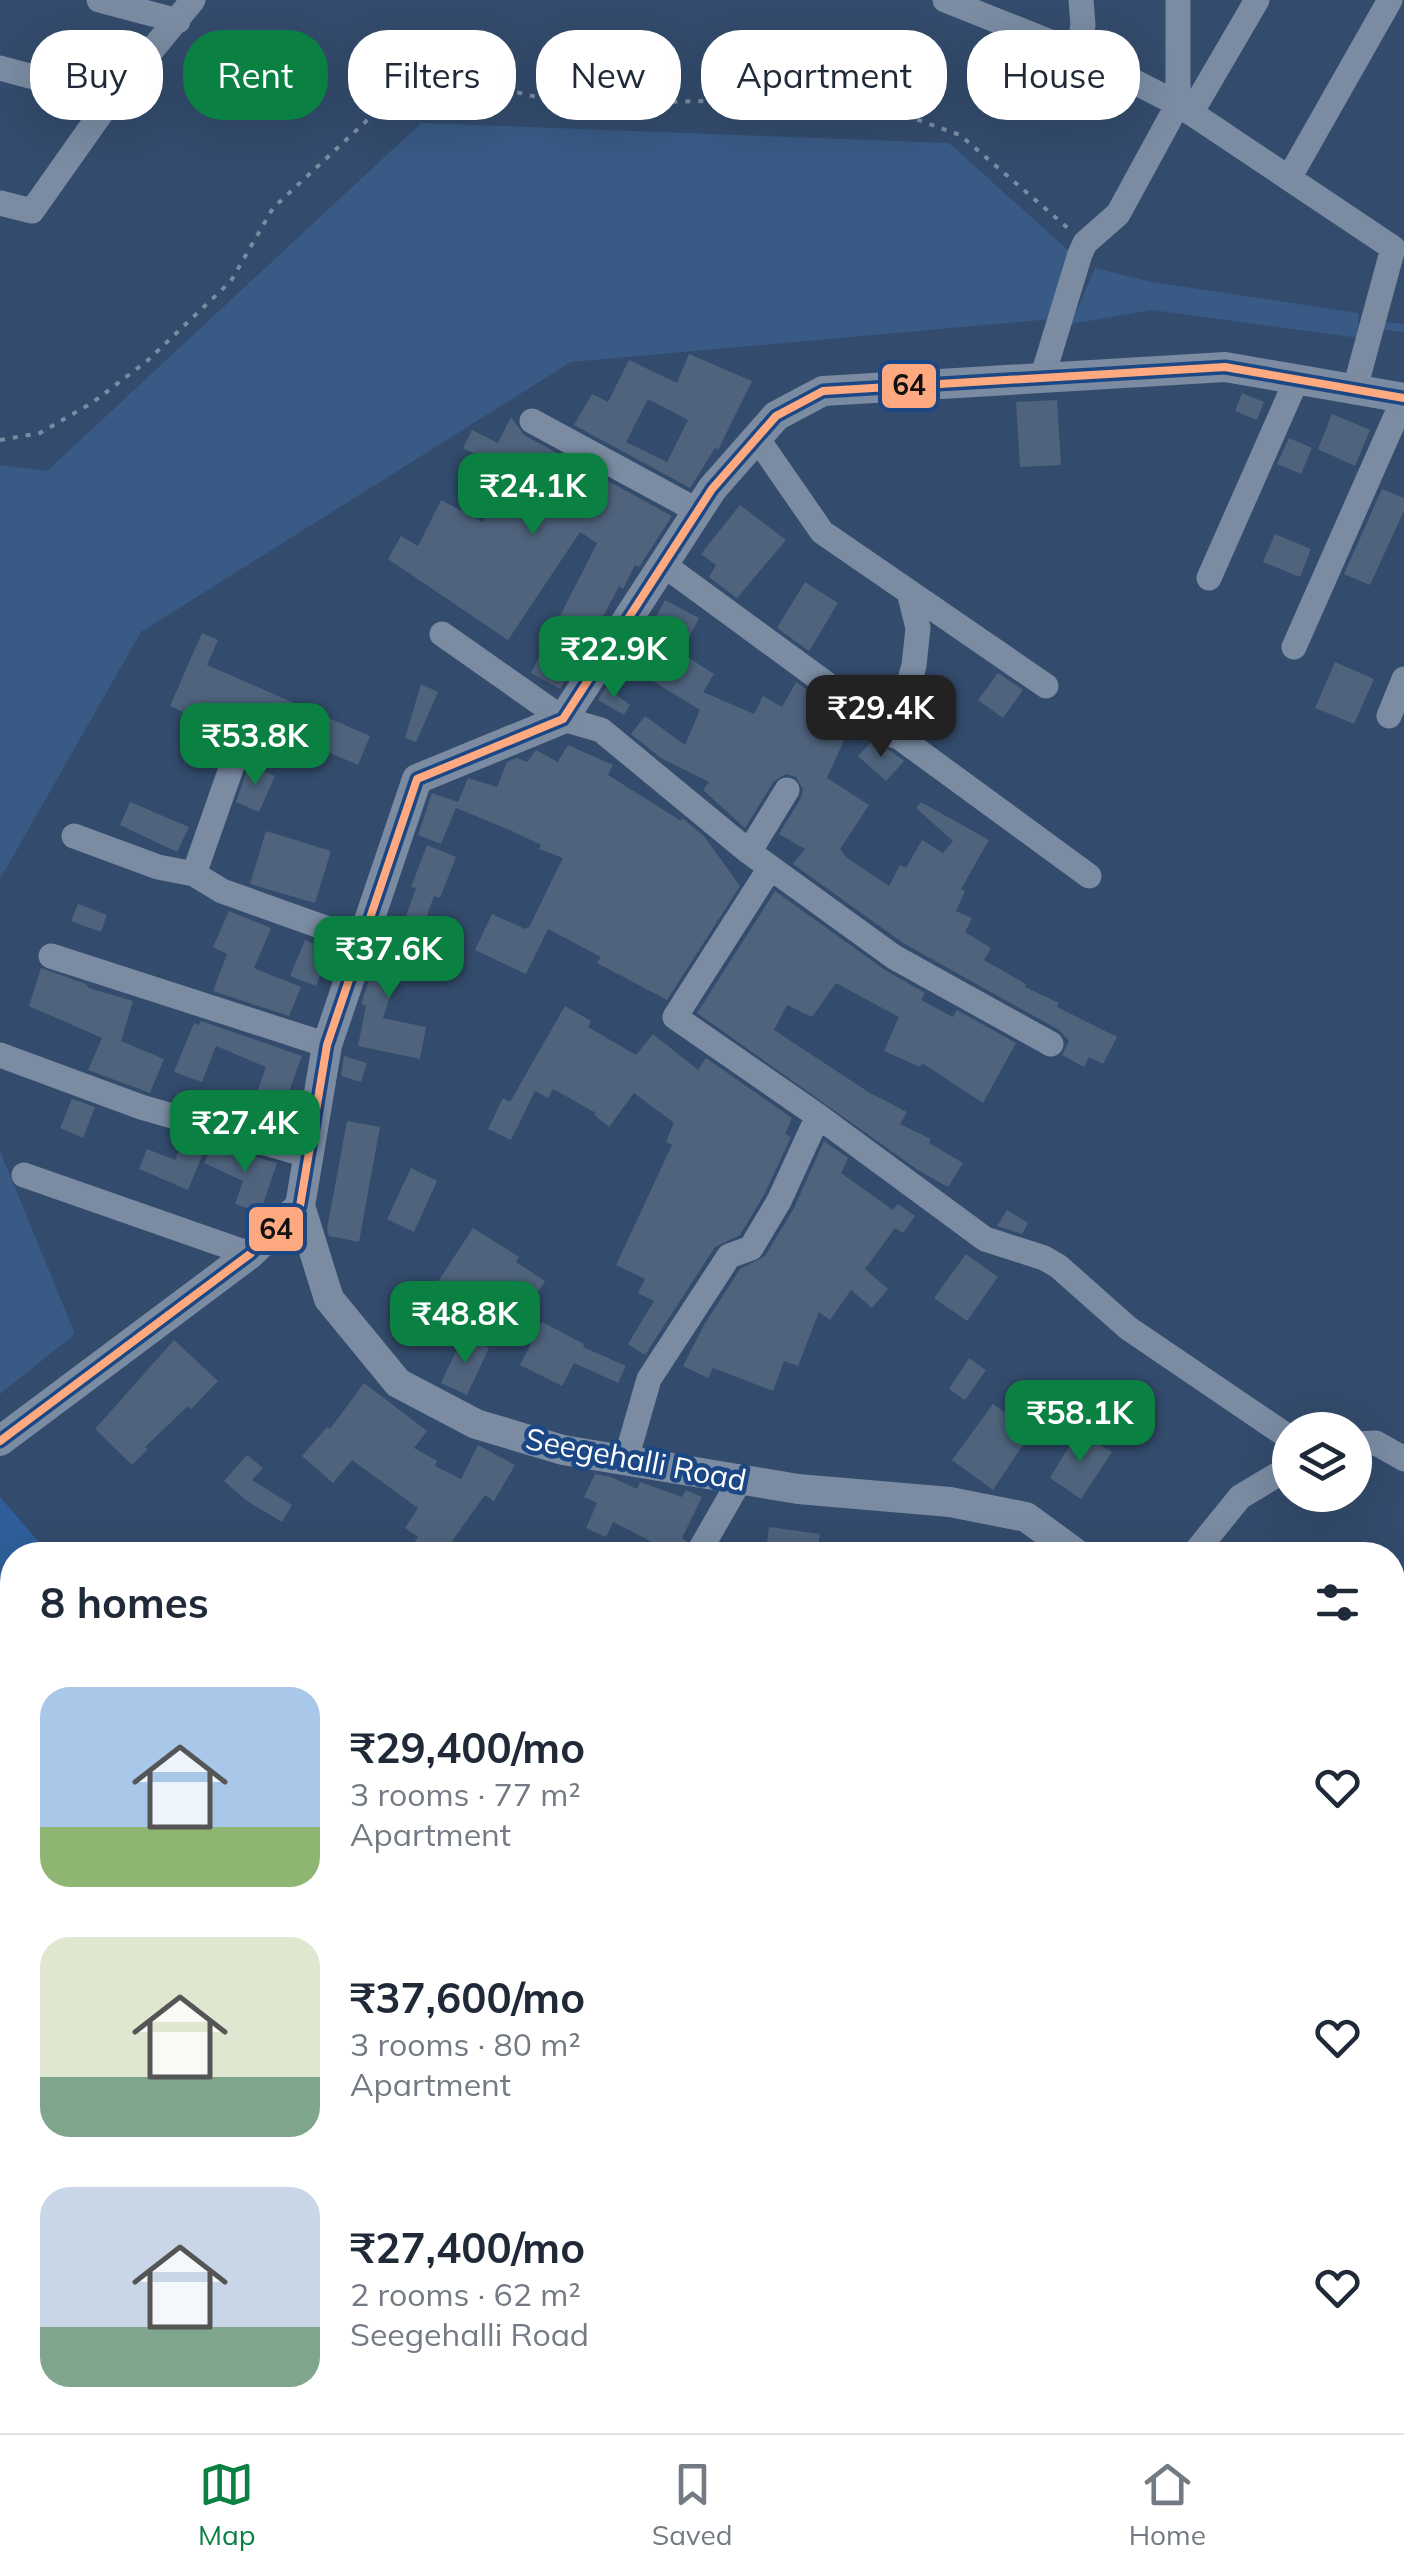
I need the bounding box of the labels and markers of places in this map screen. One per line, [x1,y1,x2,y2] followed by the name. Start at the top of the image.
[452,453,614,538] pin: ₹24.1K
[533,616,695,701] pin: ₹22.9K
[800,675,962,760] pin: ₹29.4K
[174,703,336,788] pin: ₹53.8K
[308,916,470,1001] pin: ₹37.6K
[164,1090,326,1175] pin: ₹27.4K
[384,1281,546,1366] pin: ₹48.8K
[999,1380,1161,1465] pin: ₹58.1K

